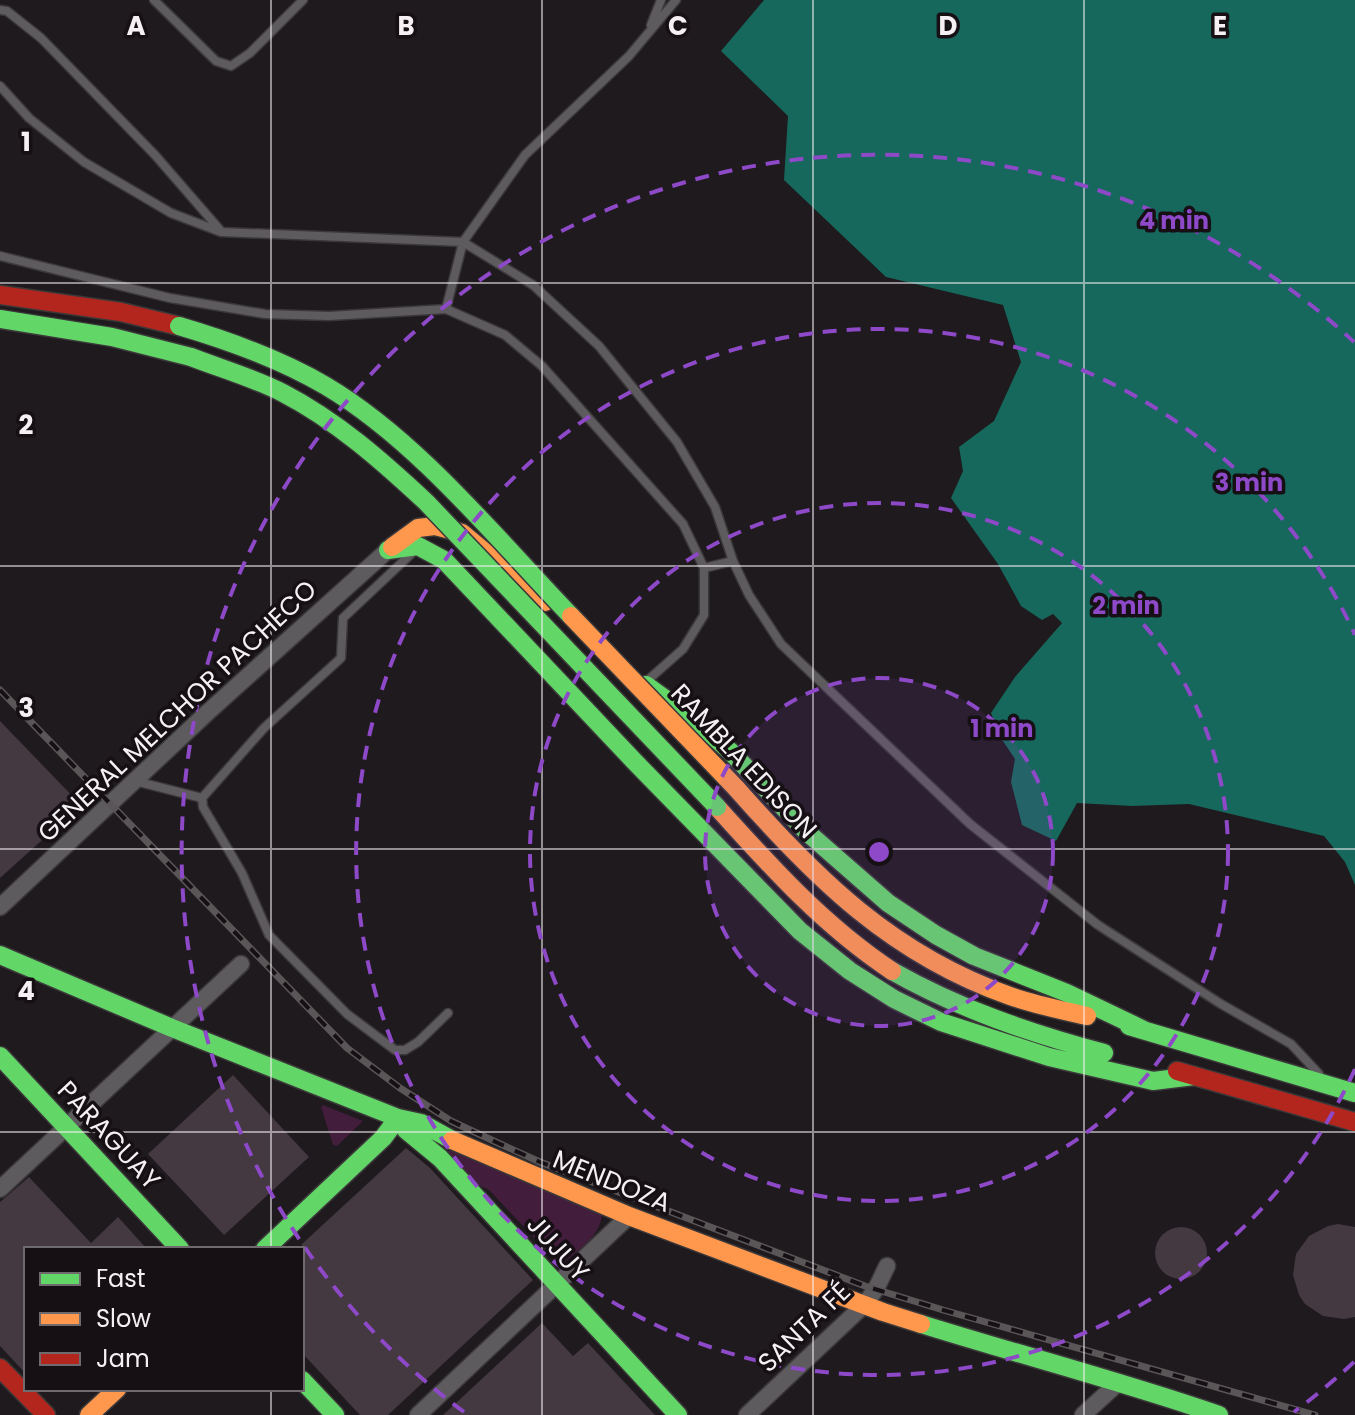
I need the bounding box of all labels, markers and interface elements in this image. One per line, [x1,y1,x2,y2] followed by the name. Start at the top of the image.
[126,8,146,44] text: A
[397,8,415,44] text: B
[668,8,688,44] text: C
[939,8,958,44] text: D
[1213,8,1227,44] text: E
[21,124,31,160] text: 1
[1139,204,1209,237] text: 4 min
[19,407,34,443] text: 2
[1215,466,1283,499] text: 3 min
[30,572,324,850] street label: GENERAL MELCHOR PACHECO
[1092,589,1160,622] text: 2 min
[663,676,825,846] street label: RAMBLA EDISON
[18,690,34,726] text: 3
[971,712,1033,745] text: 1 min
[865,838,893,866] centre of rings
[17,973,35,1009] text: 4
[49,1073,169,1197] street label: PARAGUAY
[548,1141,676,1221] street label: MENDOZA
[519,1207,597,1289] street label: JUJUY
[24,1247,304,1391] legend
[96,1262,146,1295] text: Fast
[750,1274,858,1380] street label: SANTA FÉ
[96,1302,151,1335] text: Slow
[96,1342,150,1375] text: Jam

